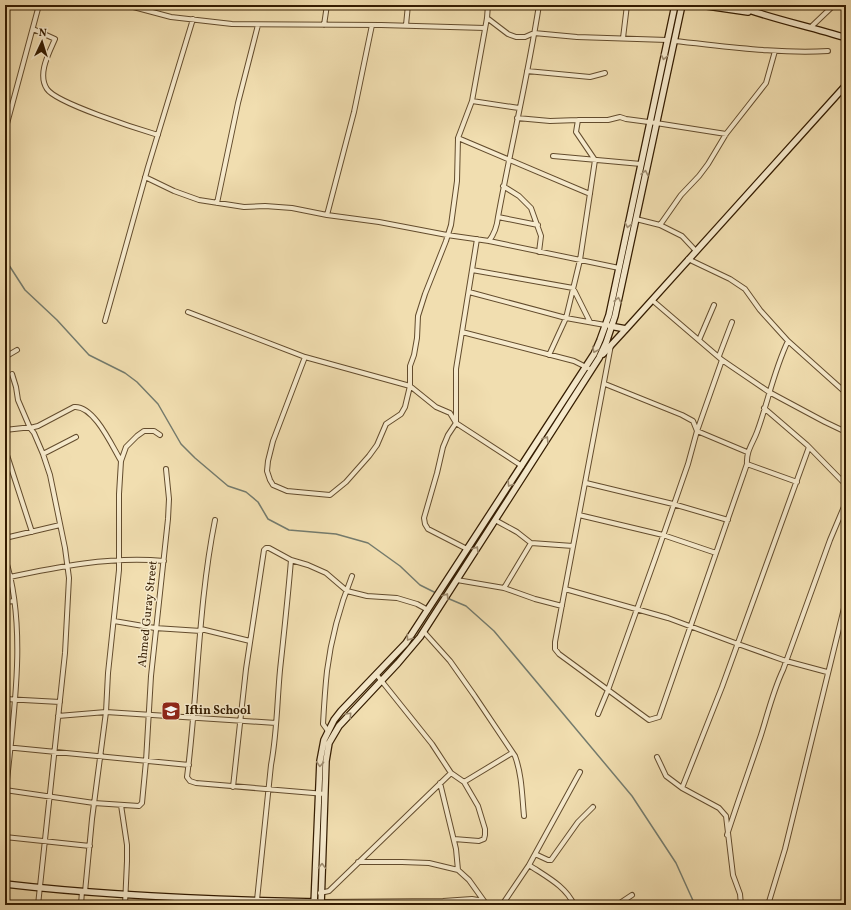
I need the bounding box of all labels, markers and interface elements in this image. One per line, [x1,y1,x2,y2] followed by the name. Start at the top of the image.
[22,22,62,62] north arrow
[38,26,47,41] text: N
[660,54,668,60] one-way arrow
[641,170,649,176] one-way arrow
[624,222,632,228] one-way arrow
[614,297,622,304] one-way arrow
[592,346,600,354] one-way arrow
[542,437,549,444] one-way arrow
[507,480,515,487] one-way arrow
[472,546,479,553] one-way arrow
[134,560,162,668] street label: Ahmed Guray Street
[442,593,449,600] one-way arrow
[406,634,414,641] one-way arrow
[160,700,182,722] school or university icon: Iftin School
[185,703,251,719] place label: Iftin School
[344,712,352,720] one-way arrow
[316,761,325,767] one-way arrow
[318,863,327,869] one-way arrow

